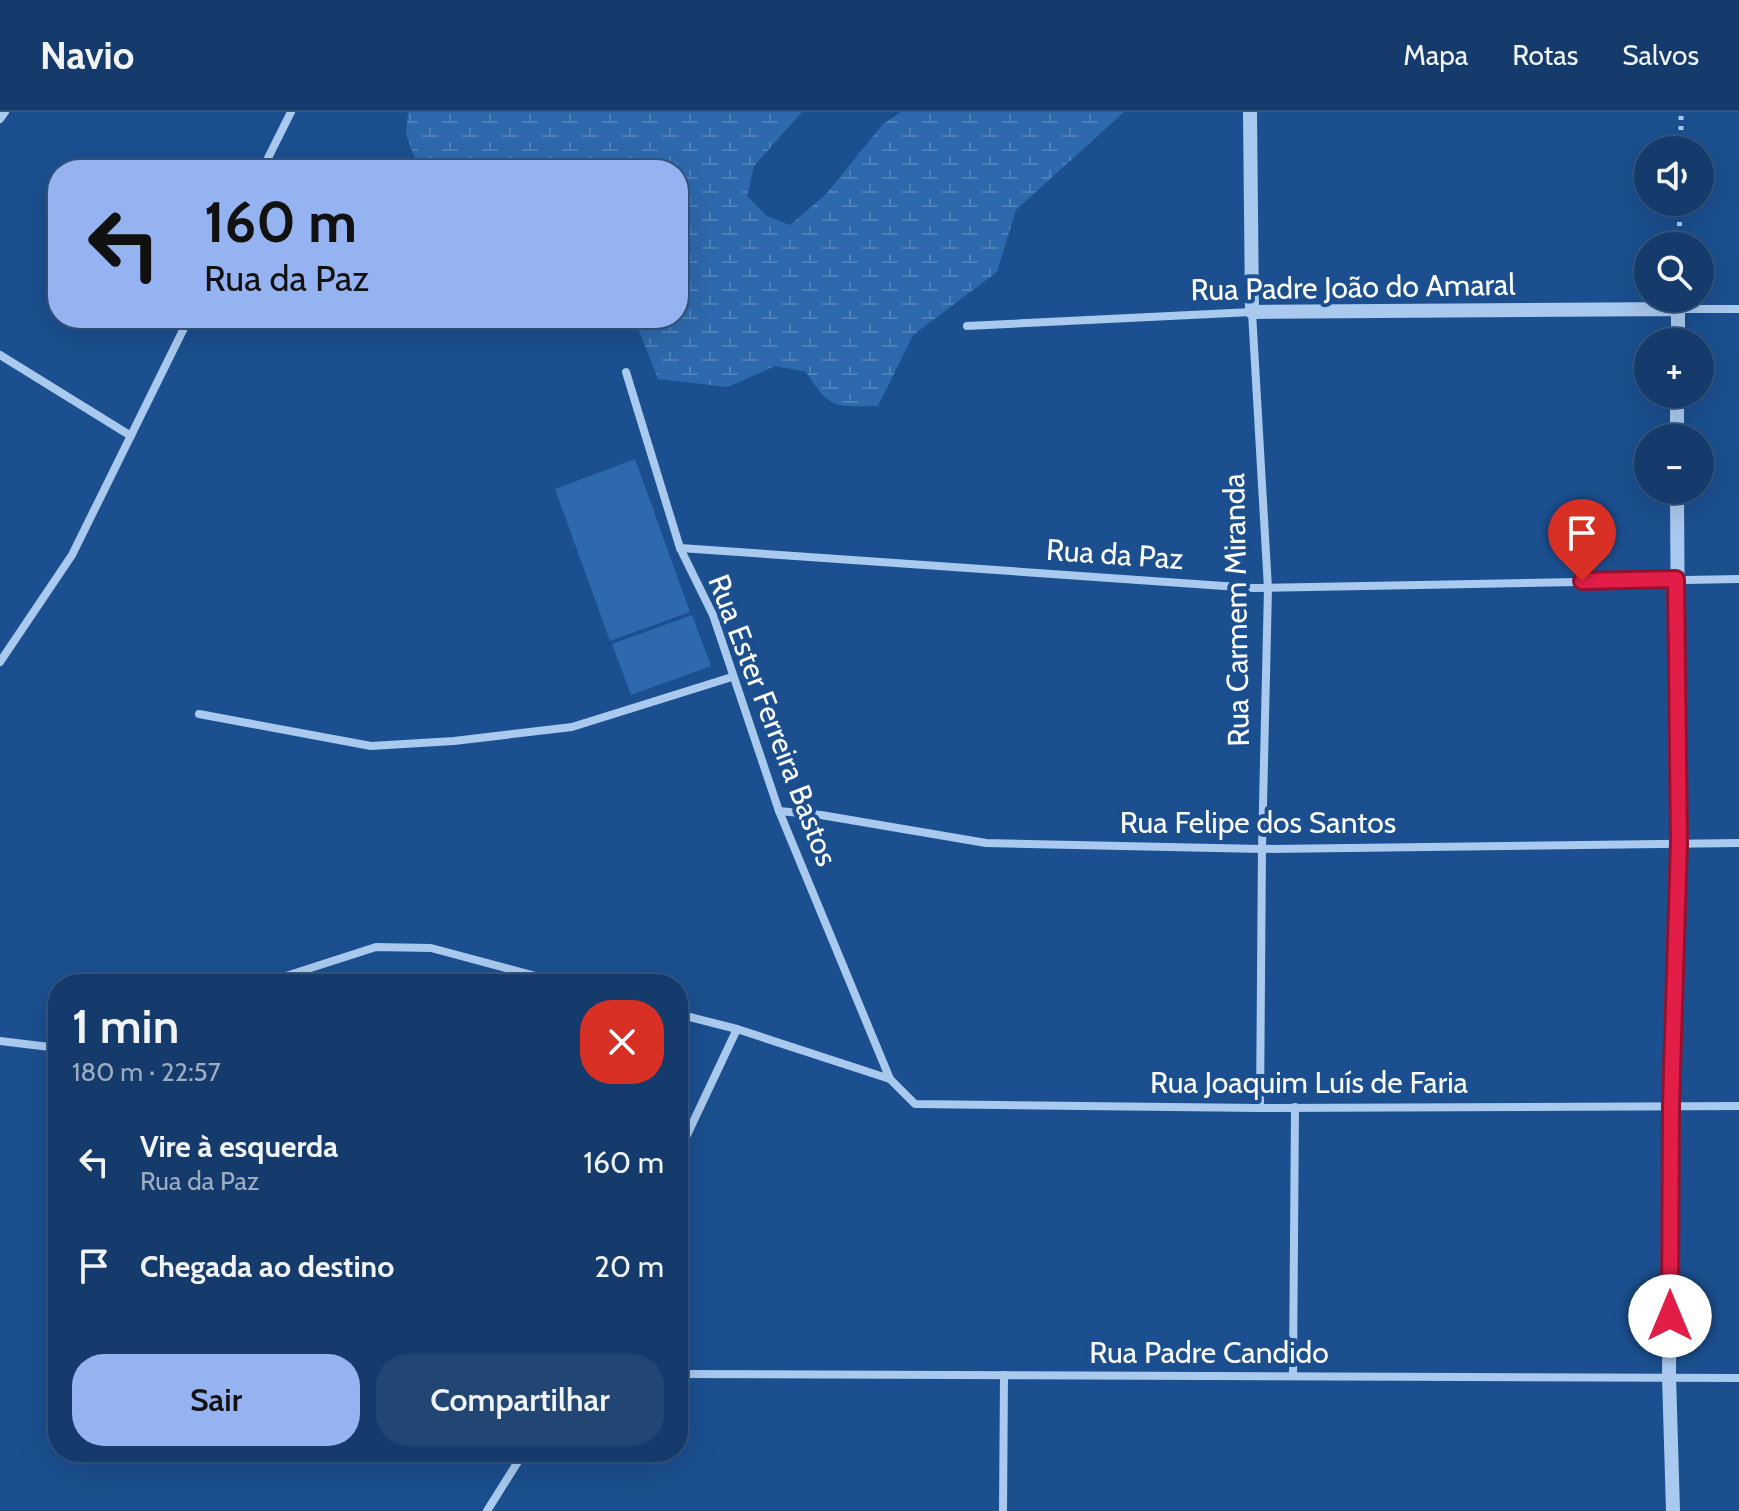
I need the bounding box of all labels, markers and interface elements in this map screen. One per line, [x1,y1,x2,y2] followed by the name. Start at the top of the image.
[40,32,134,79] text: Navio
[1403,38,1468,72] text: Mapa
[1512,38,1578,72] text: Rotas
[1622,38,1699,72] text: Salvos
[1634,136,1714,504] map controls
[1634,136,1714,216] button: sound
[204,188,357,256] text: 160 m
[72,192,176,296] icon: left
[1634,232,1714,312] button: search
[204,256,369,300] text: Rua da Paz
[1190,266,1516,308] street label: Rua Padre João do Amaral
[1634,328,1714,408] button: +
[1634,424,1714,504] button: −
[1215,472,1257,747] street label: Rua Carmem Miranda
[1548,499,1616,581] pin
[1560,511,1604,555] icon: arrive
[1045,531,1185,577] street label: Rua da Paz
[700,569,846,871] street label: Rua Ester Ferreira Bastos
[1120,804,1396,841] street label: Rua Felipe dos Santos
[72,997,179,1055] text: 1 min
[580,1000,664,1084] button: close
[72,1056,221,1088] text: 180 m · 22:57
[1150,1064,1469,1101] street label: Rua Joaquim Luís de Faria
[140,1128,338,1165] text: Vire à esquerda
[72,1140,116,1184] icon: left
[583,1144,664,1181] text: 160 m
[140,1165,259,1197] text: Rua da Paz
[72,1244,116,1288] icon: arrive
[140,1248,394,1285] text: Chegada ao destino
[594,1248,664,1285] text: 20 m
[1628,1274,1712,1358] position arrow
[1089,1334,1329,1371] street label: Rua Padre Candido
[72,1354,360,1446] button: Sair
[376,1354,664,1446] button: Compartilhar

